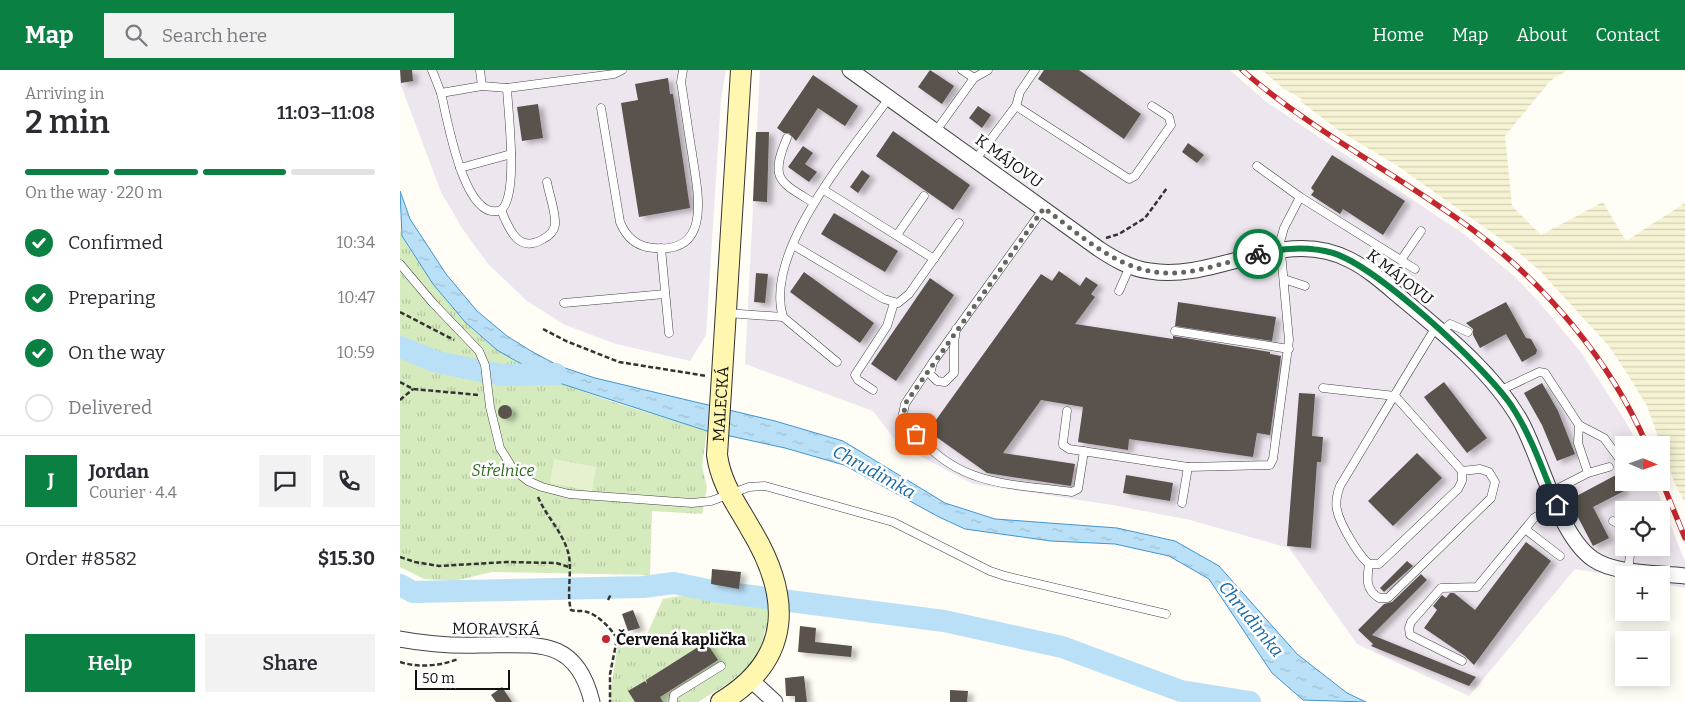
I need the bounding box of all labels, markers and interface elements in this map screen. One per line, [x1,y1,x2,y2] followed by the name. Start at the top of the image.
[104,13,454,58] search box
[25,21,74,49] text: Map
[122,21,150,49] icon: search
[162,24,267,47] text: Search here
[1373,24,1424,46] text: Home
[1452,24,1488,46] text: Map
[1516,24,1567,46] text: About
[1595,24,1660,46] text: Contact
[25,84,104,103] text: Arriving in
[277,101,375,124] text: 11:03–11:08
[25,103,110,141] text: 2 min
[972,129,1047,192] street label: K MÁJOVU
[25,183,163,202] text: On the way · 220 m
[25,229,53,257] icon: check
[1233,229,1283,279] courier
[68,231,163,254] text: Confirmed
[336,233,375,252] text: 10:34
[1244,240,1272,268] icon: bike
[1363,245,1437,309] street label: K MÁJOVU
[25,284,53,312] icon: check
[68,286,156,309] text: Preparing
[338,288,375,307] text: 10:47
[25,339,53,367] icon: check
[68,341,165,364] text: On the way
[337,343,375,362] text: 10:59
[708,365,732,442] street label: MALECKÁ
[68,396,152,419] text: Delivered
[895,413,937,455] pin
[902,420,930,448] icon: bag
[1615,436,1670,491] north arrow
[1615,436,1670,686] map controls
[829,440,919,504] water label: Chrudimka
[259,455,311,507] button: chat
[323,455,375,507] button: phone
[89,460,149,483] text: Jordan
[471,461,535,480] park label: Střelnice
[48,469,54,492] text: J
[89,483,177,502] text: Courier · 4.4
[1536,484,1578,526] pin
[1543,491,1571,519] icon: home
[1615,501,1670,556] button: locate
[25,547,137,570] text: Order #8582
[318,547,375,570] text: $15.30
[1615,566,1670,621] button: +
[1214,577,1288,661] water label: Chrudimka
[452,618,541,639] street label: MORAVSKÁ
[616,629,746,649] place label: Červená kaplička
[1615,631,1670,686] button: −
[600,633,612,645] marker: Červená kaplička
[25,634,195,692] button: Help
[205,634,375,692] button: Share
[415,667,510,690] scale bar
[422,670,455,687] text: 50 m

